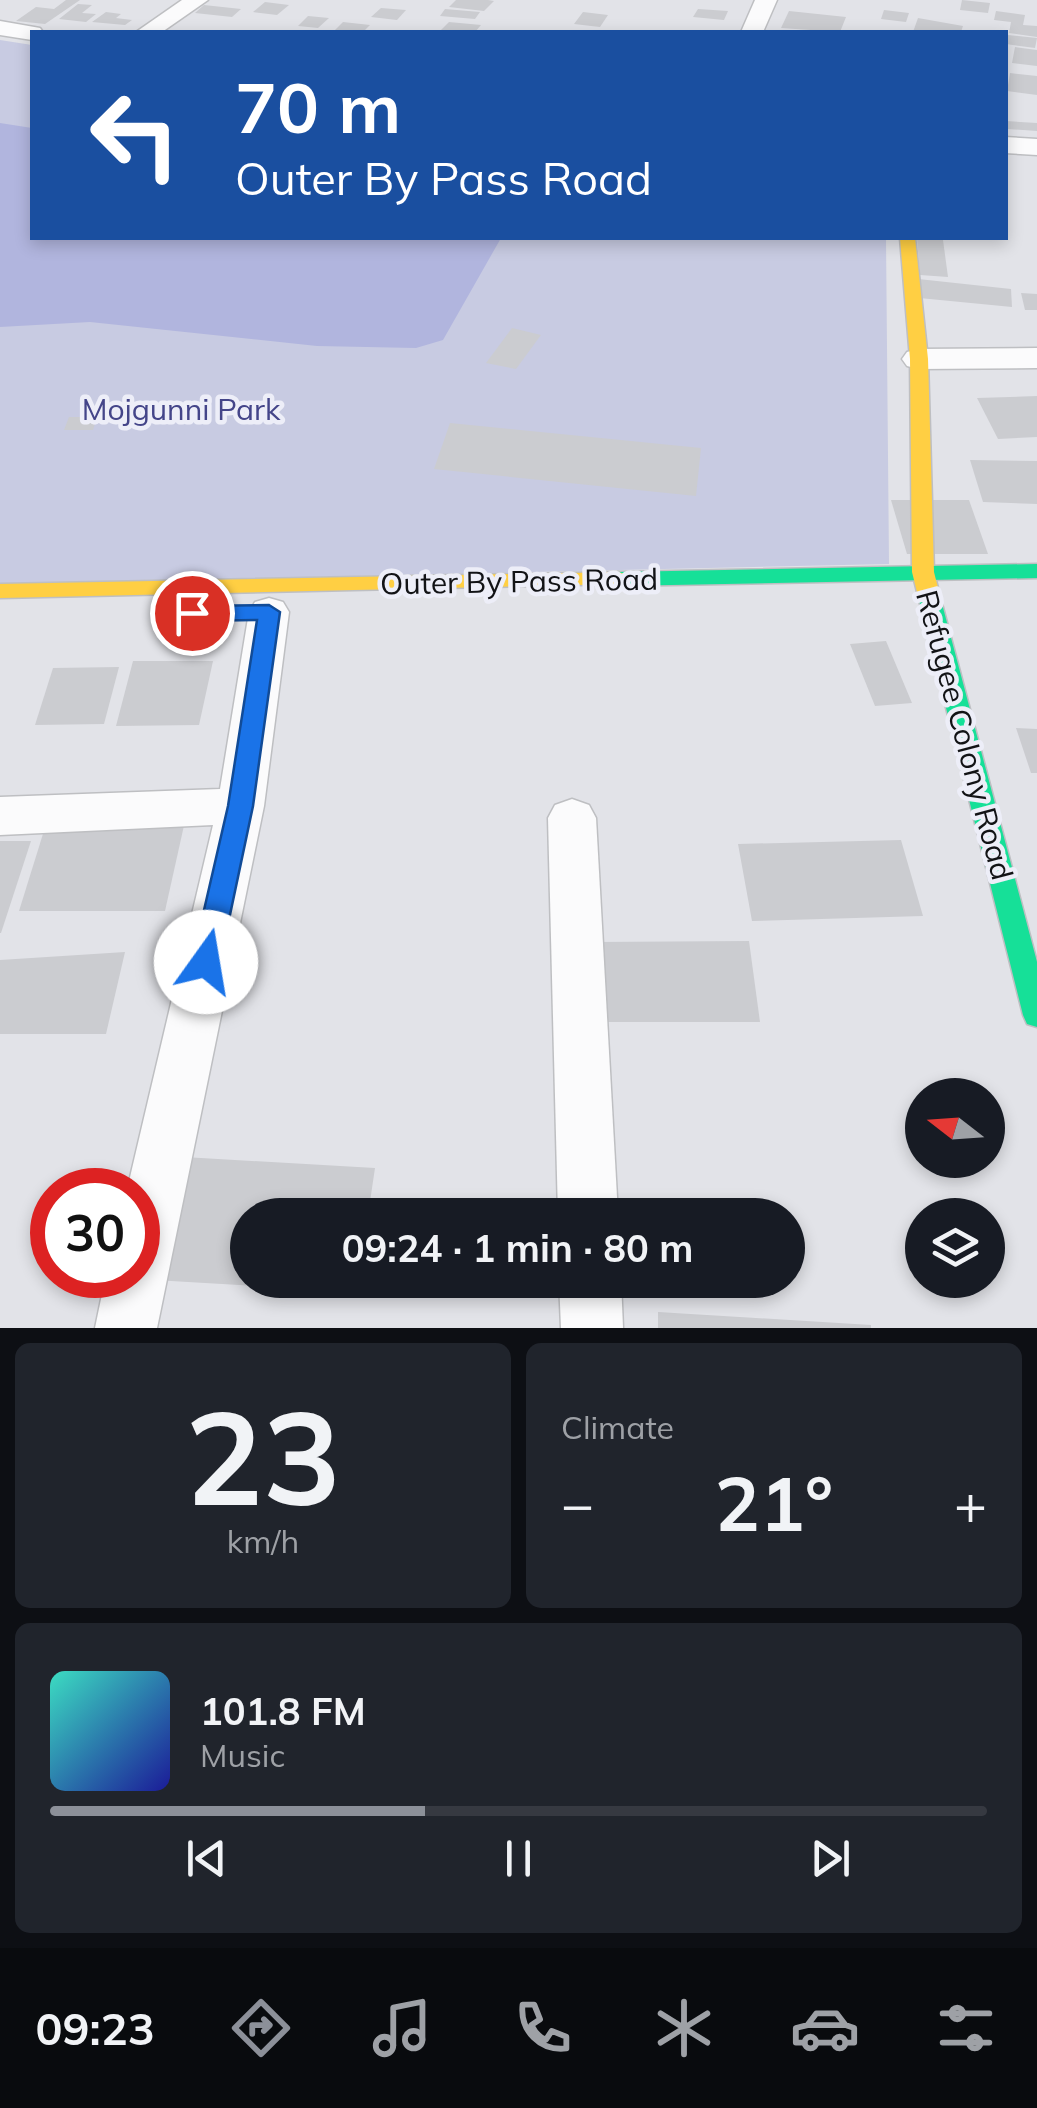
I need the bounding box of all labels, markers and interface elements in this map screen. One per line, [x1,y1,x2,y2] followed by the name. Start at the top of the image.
[235,63,401,151] text: 70 m
[70,70,200,200] icon: left
[235,150,652,206] text: Outer By Pass Road
[82,390,281,428] park label: Mojgunni Park
[380,560,658,602] street label: Outer By Pass Road
[150,571,235,656] pin
[165,586,220,641] icon: arrive
[908,586,1022,884] street label: Refugee Colony Road
[154,910,258,1014] position arrow
[905,1078,1005,1178] north arrow
[905,1078,1005,1298] map controls
[30,1168,160,1298] speed limit sign: 30
[905,1198,1005,1298] button: layers
[342,1224,693,1272] text: 09:24 · 1 min · 80 m
[185,1374,341,1538] text: 23
[561,1407,674,1447] text: Climate
[715,1456,833,1550] text: 21°
[561,1469,594,1538] text: −
[954,1469,987,1538] text: +
[227,1521,299,1561] text: km/h
[200,1687,366,1735] text: 101.8 FM
[200,1735,285,1775] text: Music
[179,1831,234,1886] icon: previous
[491,1831,546,1886] icon: pause
[803,1831,858,1886] icon: next
[226,1993,296,2063] icon: directions
[367,1993,437,2063] icon: music
[508,1993,578,2063] icon: phone
[649,1993,719,2063] icon: climate
[790,1993,860,2063] icon: car
[931,1993,1001,2063] icon: filters
[36,2000,155,2056] text: 09:23

